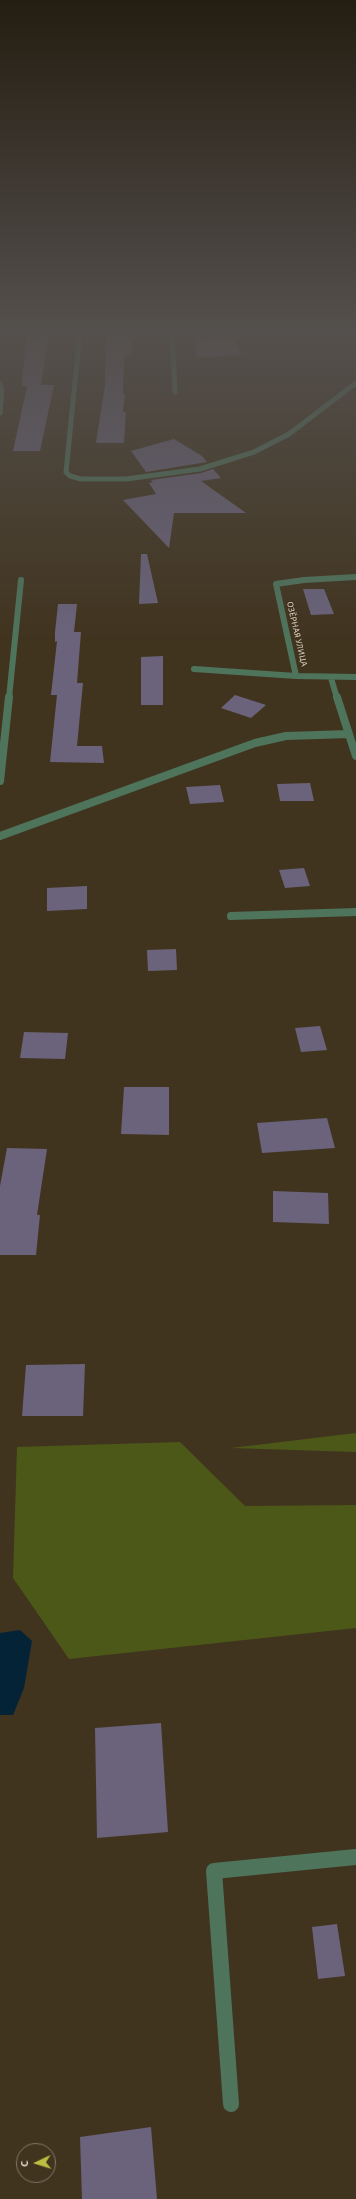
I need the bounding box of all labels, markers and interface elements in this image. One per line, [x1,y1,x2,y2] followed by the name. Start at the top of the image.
[284,600,310,668] street label: ОЗЁРНАЯ УЛИЦА
[16,2143,56,2183] north arrow
[19,2160,30,2167] text: С

